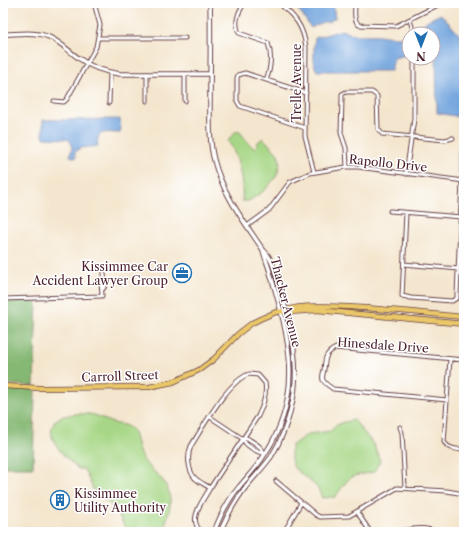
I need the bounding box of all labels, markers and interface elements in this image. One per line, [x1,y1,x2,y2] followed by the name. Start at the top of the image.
[401,26,441,66] north arrow
[289,43,304,123] street label: Trelle Avenue
[416,49,426,63] text: N
[348,151,428,175] street label: Rapollo Drive
[268,255,305,349] street label: Thacker Avenue
[31,259,168,288] place label: Kissimmee Car Accident Lawyer Group
[171,262,193,284] office icon: Kissimmee Car Accident Lawyer Group
[337,334,430,356] street label: Hinesdale Drive
[81,367,160,385] street label: Carroll Street
[74,486,167,515] place label: Kissimmee Utility Authority
[49,489,71,511] building icon: Kissimmee Utility Authority

